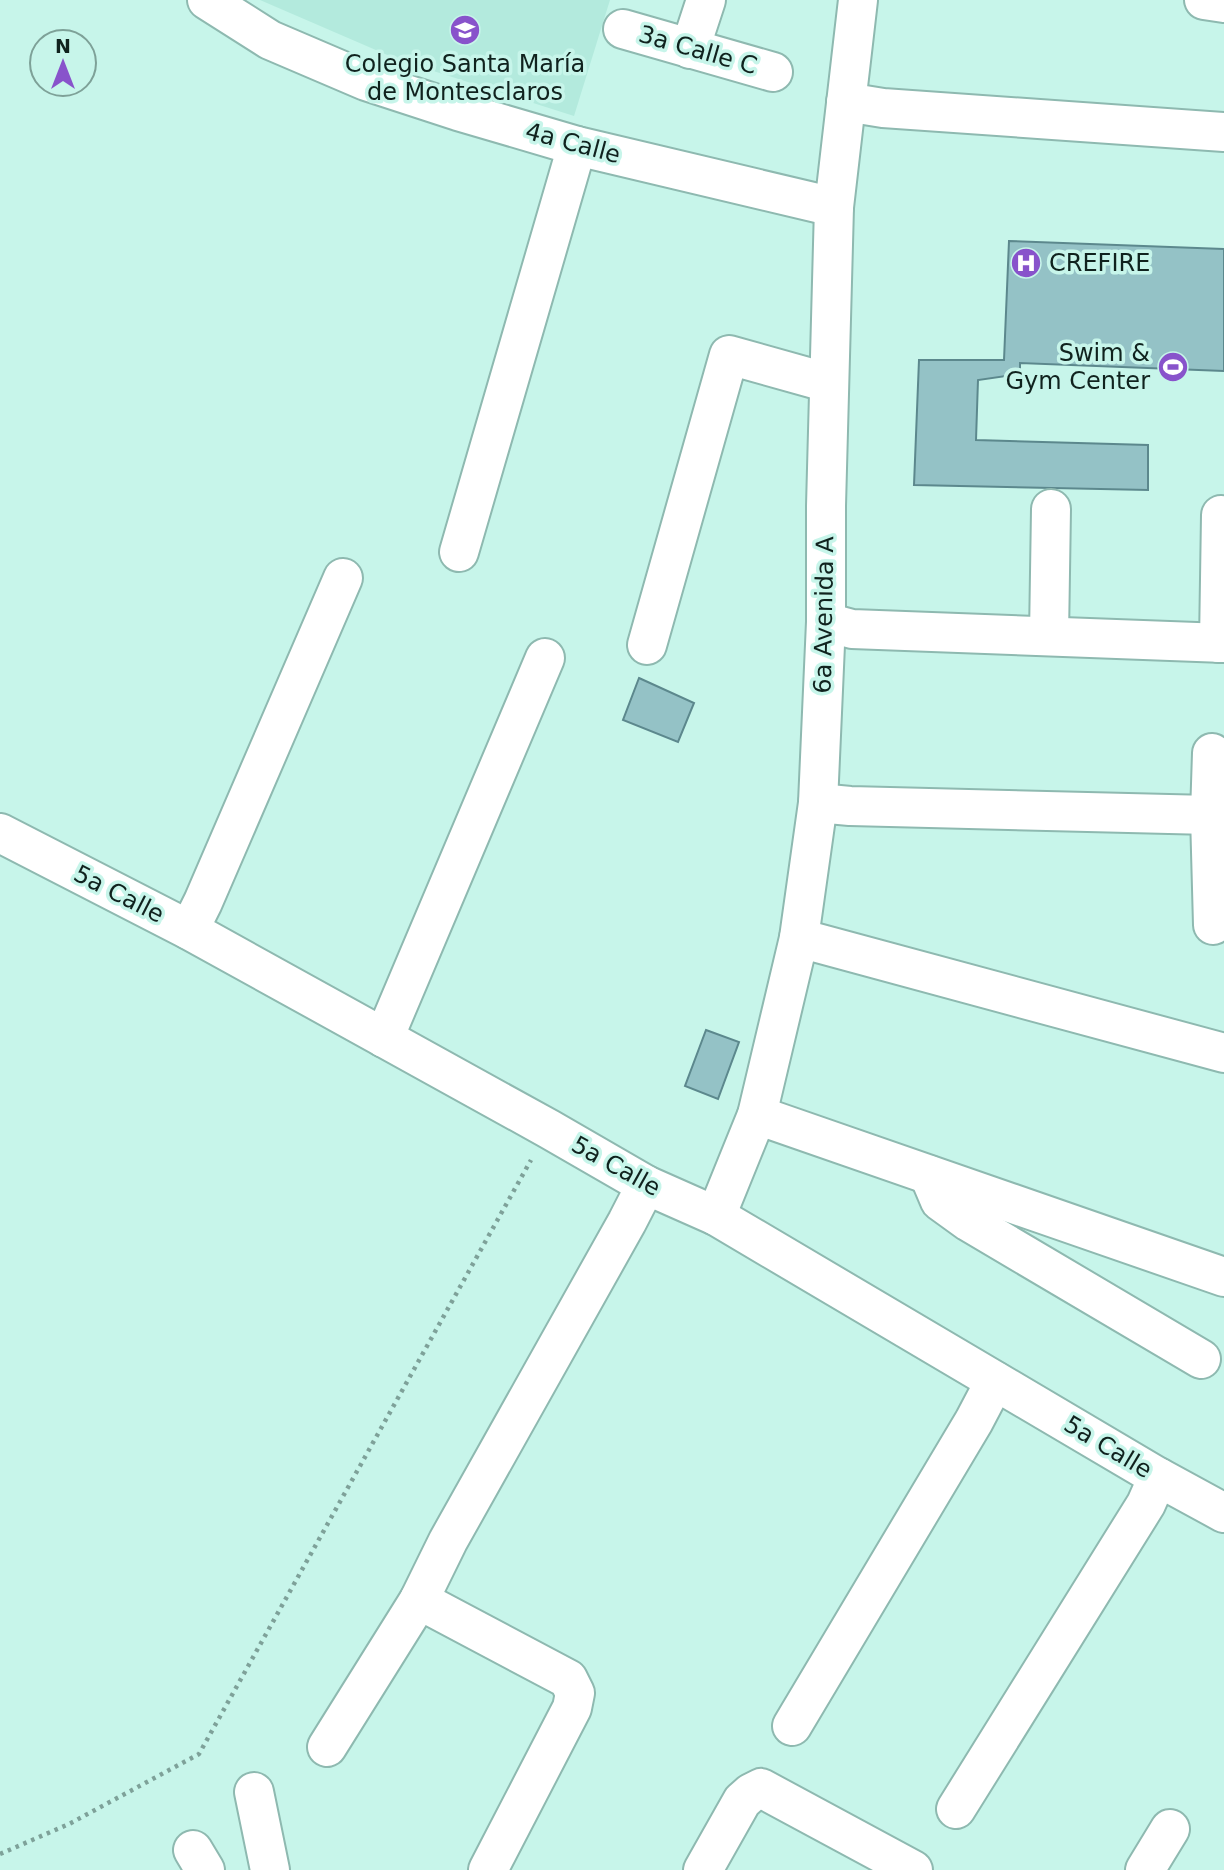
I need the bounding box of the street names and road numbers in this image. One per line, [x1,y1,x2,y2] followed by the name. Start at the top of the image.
[636,20,760,80] street label: 3a Calle C
[522,117,624,169] street label: 4a Calle
[809,535,839,694] street label: 6a Avenida A
[69,859,169,929] street label: 5a Calle
[567,1130,665,1202] street label: 5a Calle
[1059,1410,1157,1484] street label: 5a Calle

